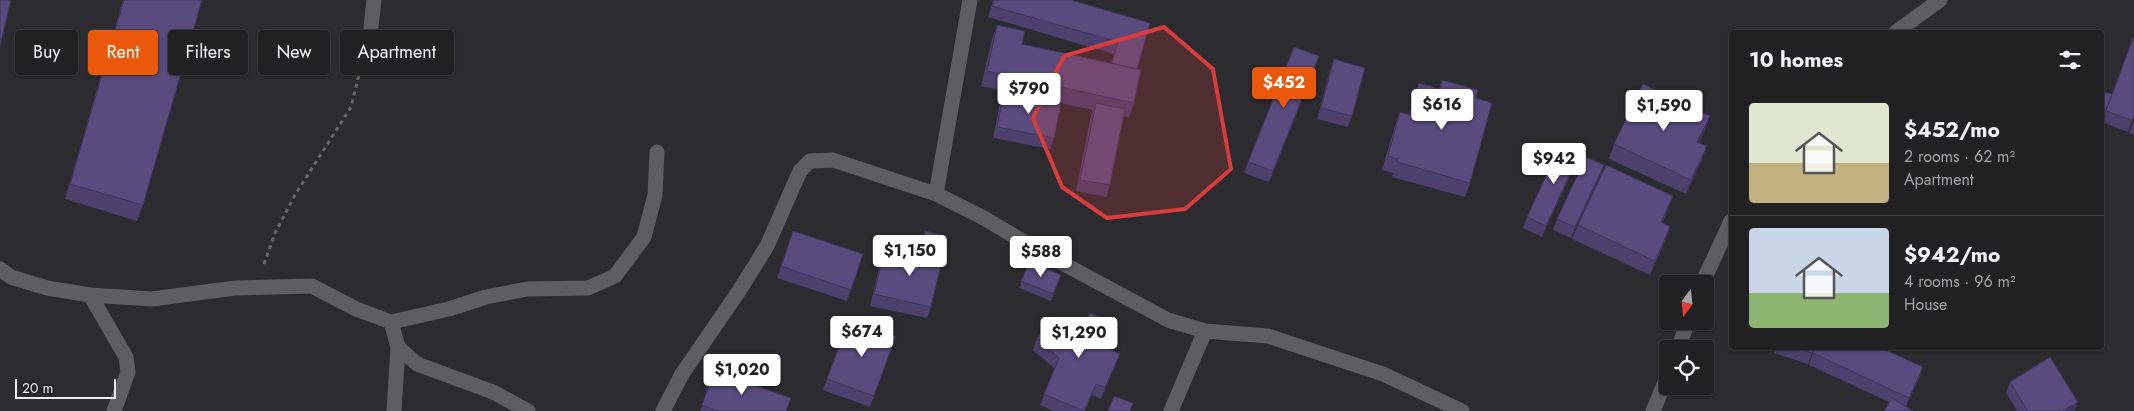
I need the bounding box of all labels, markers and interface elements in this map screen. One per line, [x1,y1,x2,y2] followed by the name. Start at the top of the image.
[15,30,78,75] chip: Buy
[88,30,158,75] chip: Rent
[168,30,248,75] chip: Filters
[258,30,330,75] chip: New
[340,30,454,75] chip: Apartment
[1749,45,1843,75] text: 10 homes
[2056,46,2084,74] icon: filters
[1254,66,1314,109] pin: $452
[1263,71,1305,94] text: $452
[999,72,1059,115] pin: $790
[1009,77,1049,100] text: $790
[1412,88,1472,131] pin: $616
[1623,90,1705,132] pin: $1,590
[1422,93,1462,116] text: $616
[1637,94,1691,117] text: $1,590
[1904,115,2000,145] text: $452/mo
[1789,123,1849,183] icon: home
[1524,142,1584,185] pin: $942
[1904,145,2015,168] text: 2 rooms · 62 m²
[1533,147,1575,170] text: $942
[1904,168,1974,191] text: Apartment
[869,234,951,277] pin: $1,150
[1011,236,1071,278] pin: $588
[884,239,936,262] text: $1,150
[1021,240,1061,263] text: $588
[1904,240,2000,270] text: $942/mo
[1789,248,1849,308] icon: home
[1904,270,2015,293] text: 4 rooms · 96 m²
[1659,275,1714,330] north arrow
[1659,275,1714,395] map controls
[1904,293,1947,316] text: House
[832,316,892,358] pin: $674
[1038,316,1120,359] pin: $1,290
[841,320,883,343] text: $674
[1051,321,1107,344] text: $1,290
[1659,340,1714,395] button: locate
[701,354,783,396] pin: $1,020
[715,358,769,381] text: $1,020
[15,376,116,399] scale bar
[22,378,54,398] text: 20 m

